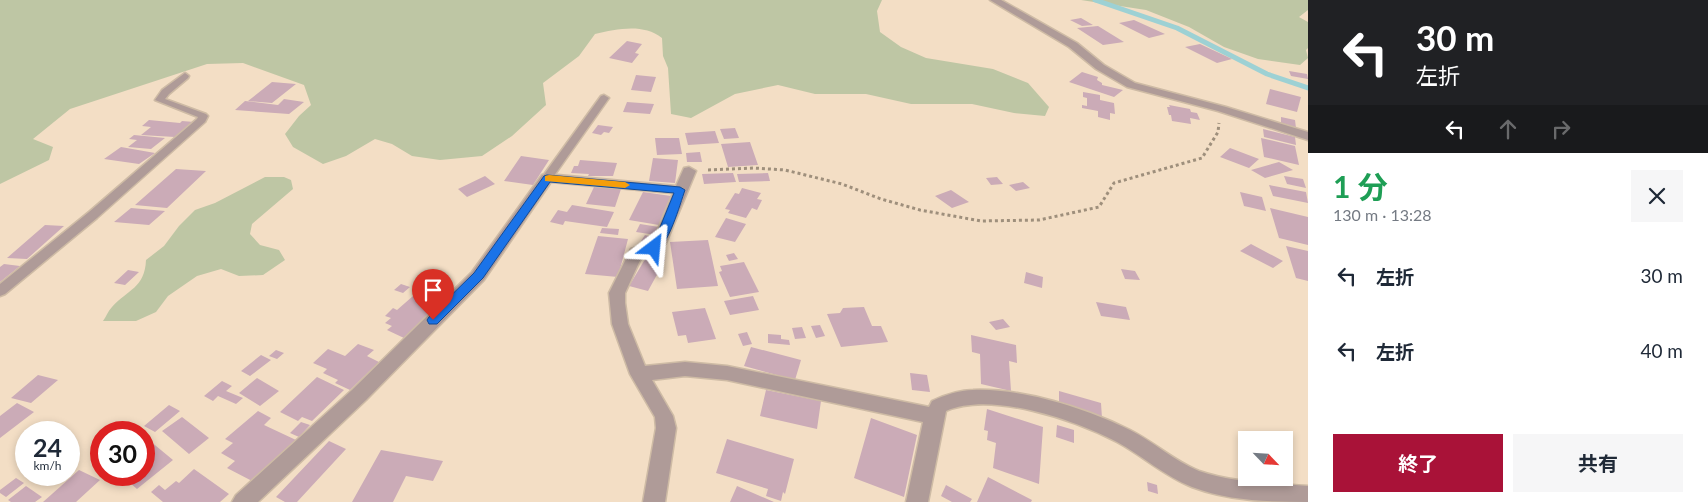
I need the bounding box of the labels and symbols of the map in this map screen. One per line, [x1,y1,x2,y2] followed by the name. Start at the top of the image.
[627,221,679,273] position arrow
[412,269,454,320] pin
[90,421,155,486] speed limit sign: 30
[1238,431,1292,486] north arrow

